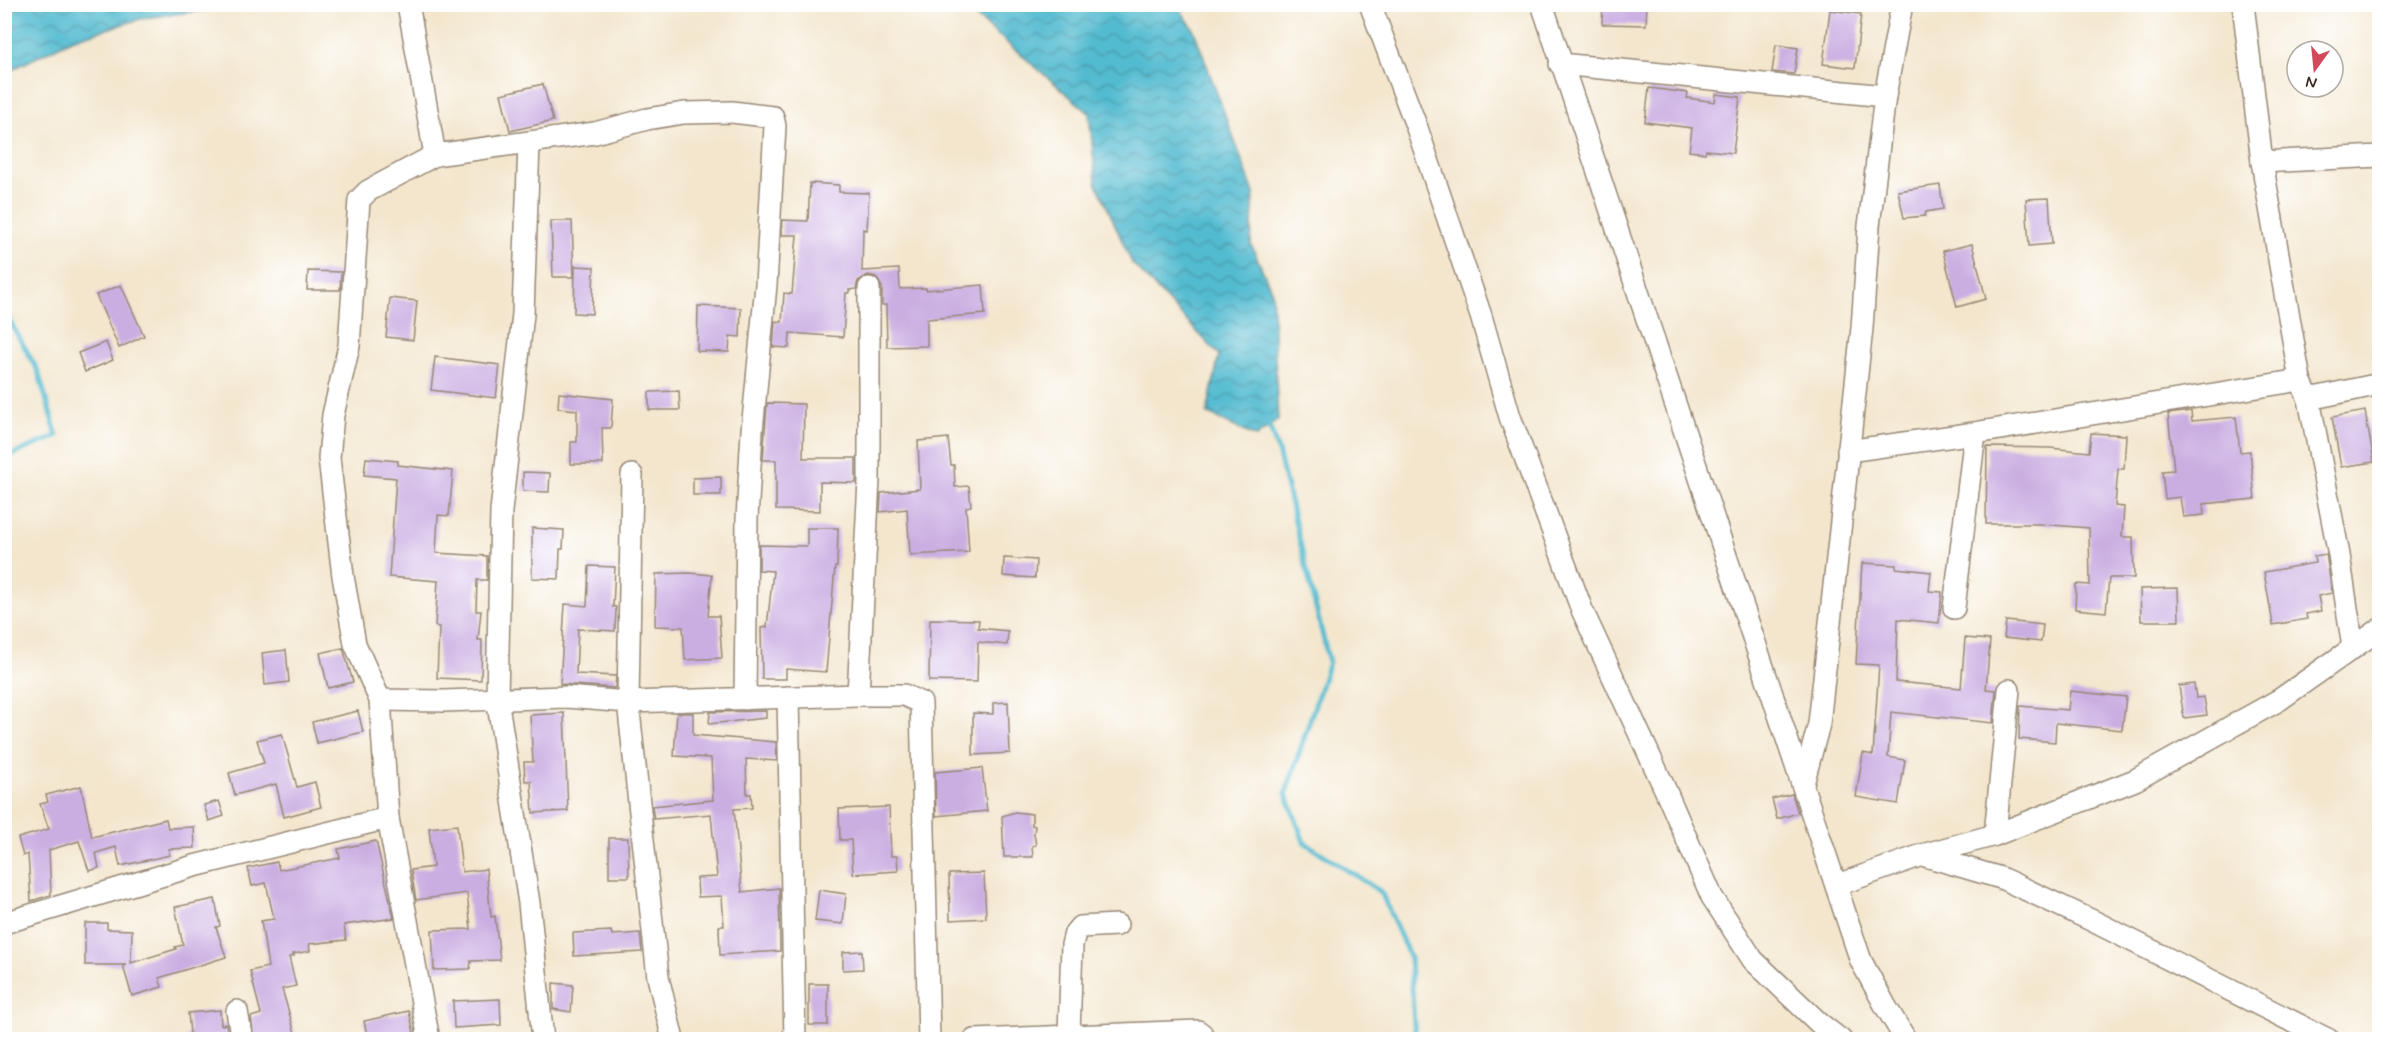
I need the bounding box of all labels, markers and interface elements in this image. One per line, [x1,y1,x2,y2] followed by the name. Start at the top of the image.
[2285,39,2345,99] north arrow
[2304,71,2319,94] text: N

